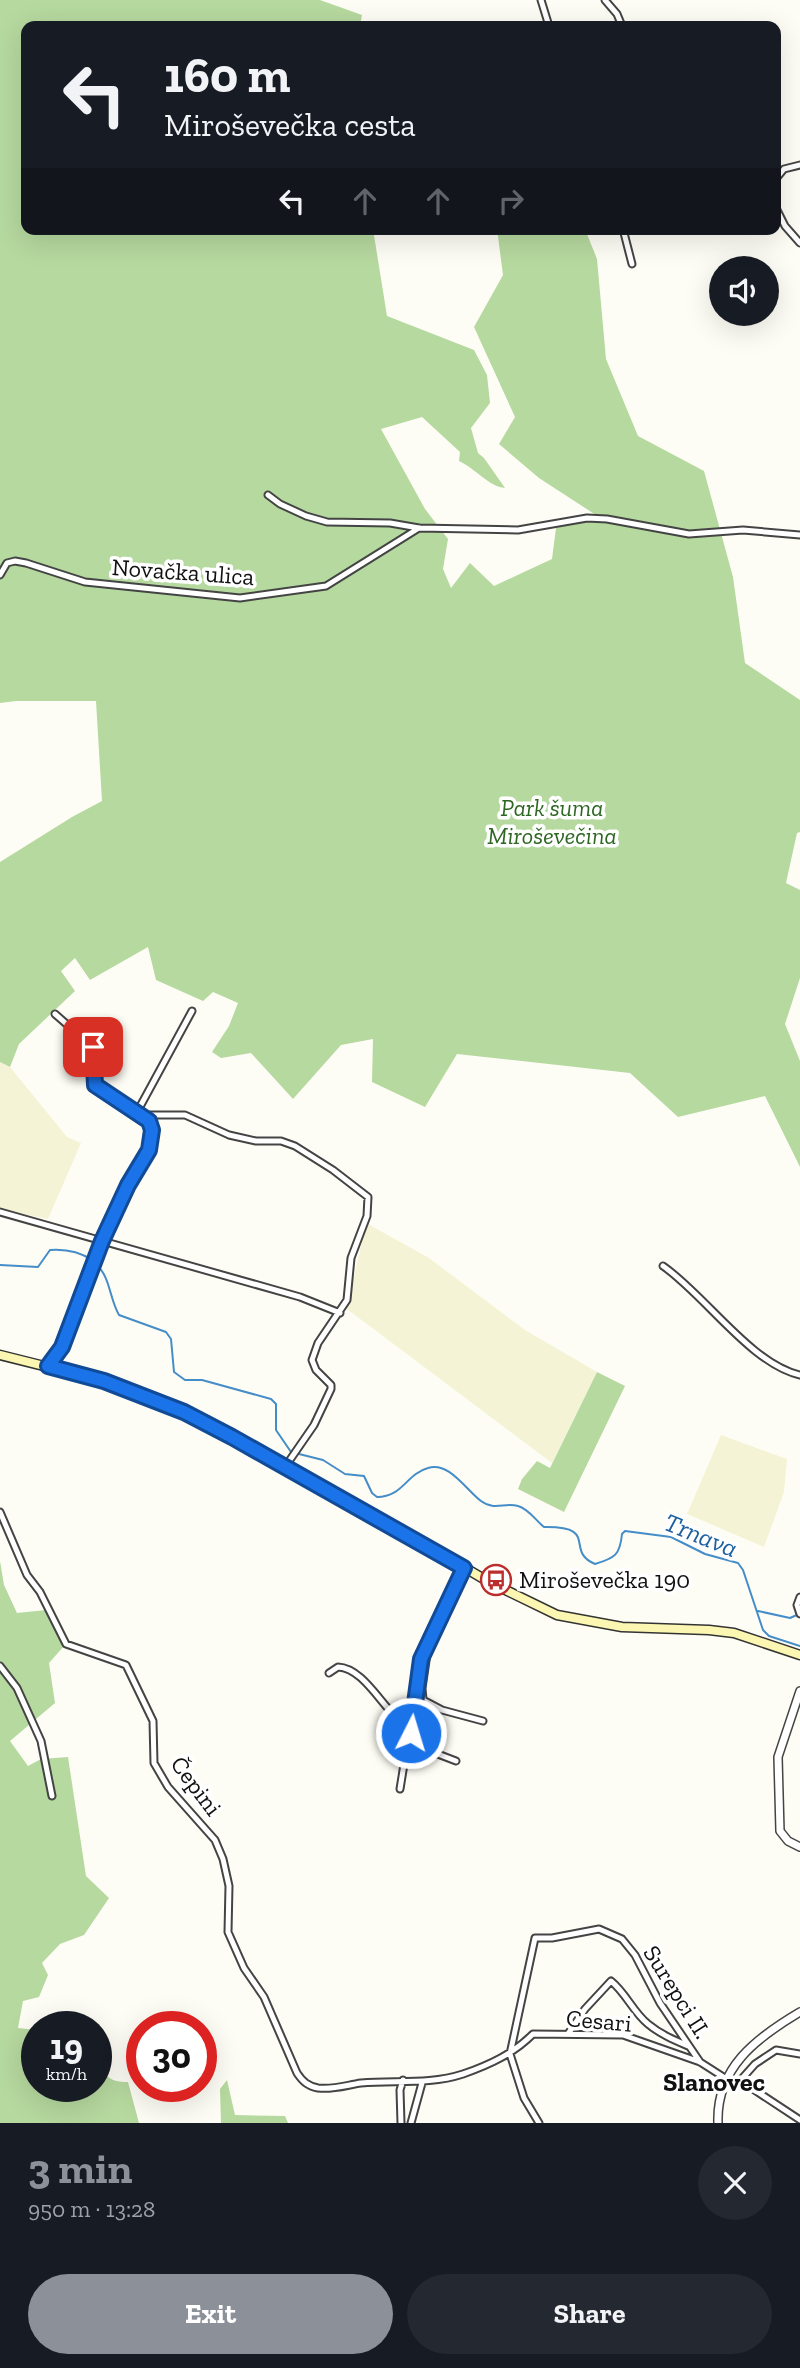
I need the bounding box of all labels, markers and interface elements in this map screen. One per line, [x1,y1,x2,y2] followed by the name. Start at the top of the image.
[164,46,290,105] text: 160 m
[49,49,140,140] icon: left
[164,106,416,144] text: Miroševečka cesta
[273,182,311,220] icon: left
[346,182,384,220] icon: ahead
[419,182,457,220] icon: ahead
[492,182,530,220] icon: right
[709,256,779,326] map controls
[709,256,779,326] button: sound
[111,552,256,591] street label: Novačka ulica
[487,793,617,850] park label: Park šuma Miroševečina
[63,1017,123,1077] pin
[74,1028,112,1066] icon: arrive
[660,1506,742,1564] water label: Trnava
[479,1563,513,1597] bus stop icon: Miroševečka 190
[519,1565,690,1594] place label: Miroševečka 190
[374,1696,448,1770] position arrow
[165,1750,228,1821] street label: Čepini
[637,1940,717,2044] street label: Surepci II.
[565,2003,633,2038] street label: Cesari
[126,2011,217,2102] speed limit sign: 30
[50,2026,83,2068] text: 19
[46,2063,87,2085] text: km/h
[663,2066,765,2098] district label: Slanovec
[28,2143,133,2194] text: 3 min
[698,2146,772,2220] button: close
[28,2195,155,2223] text: 950 m · 13:28
[28,2274,393,2354] button: Exit
[407,2274,772,2354] button: Share

